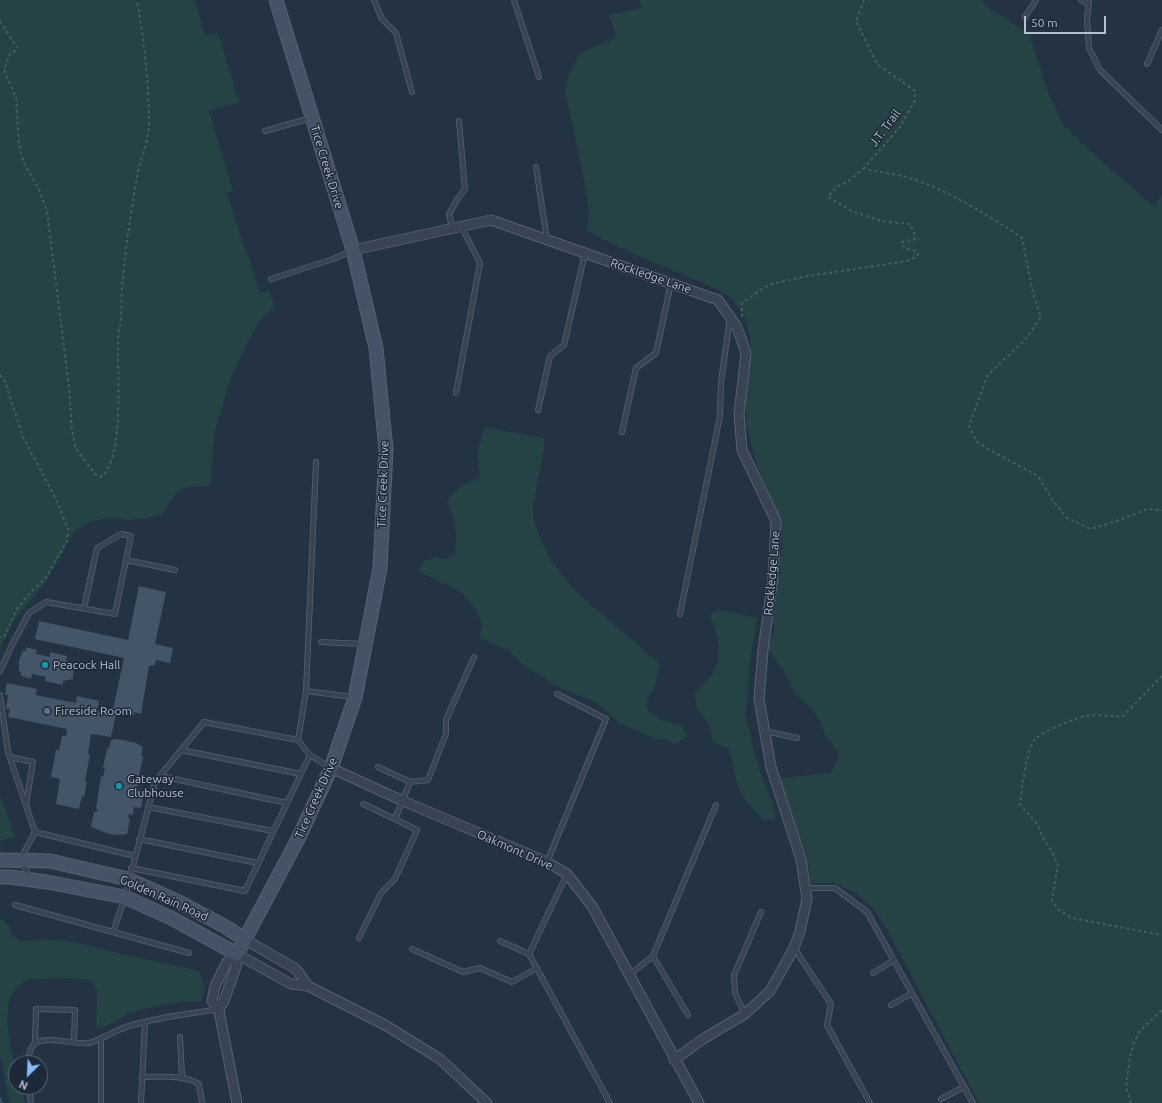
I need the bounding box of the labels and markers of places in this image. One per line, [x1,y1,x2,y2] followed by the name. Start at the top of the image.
[53,658,120,672] place label: Peacock Hall
[40,660,50,670] marker: Peacock Hall
[55,704,132,718] place label: Fireside Room
[42,706,52,716] marker: Fireside Room
[127,772,184,800] place label: Gateway Clubhouse
[114,781,124,791] marker: Gateway Clubhouse

